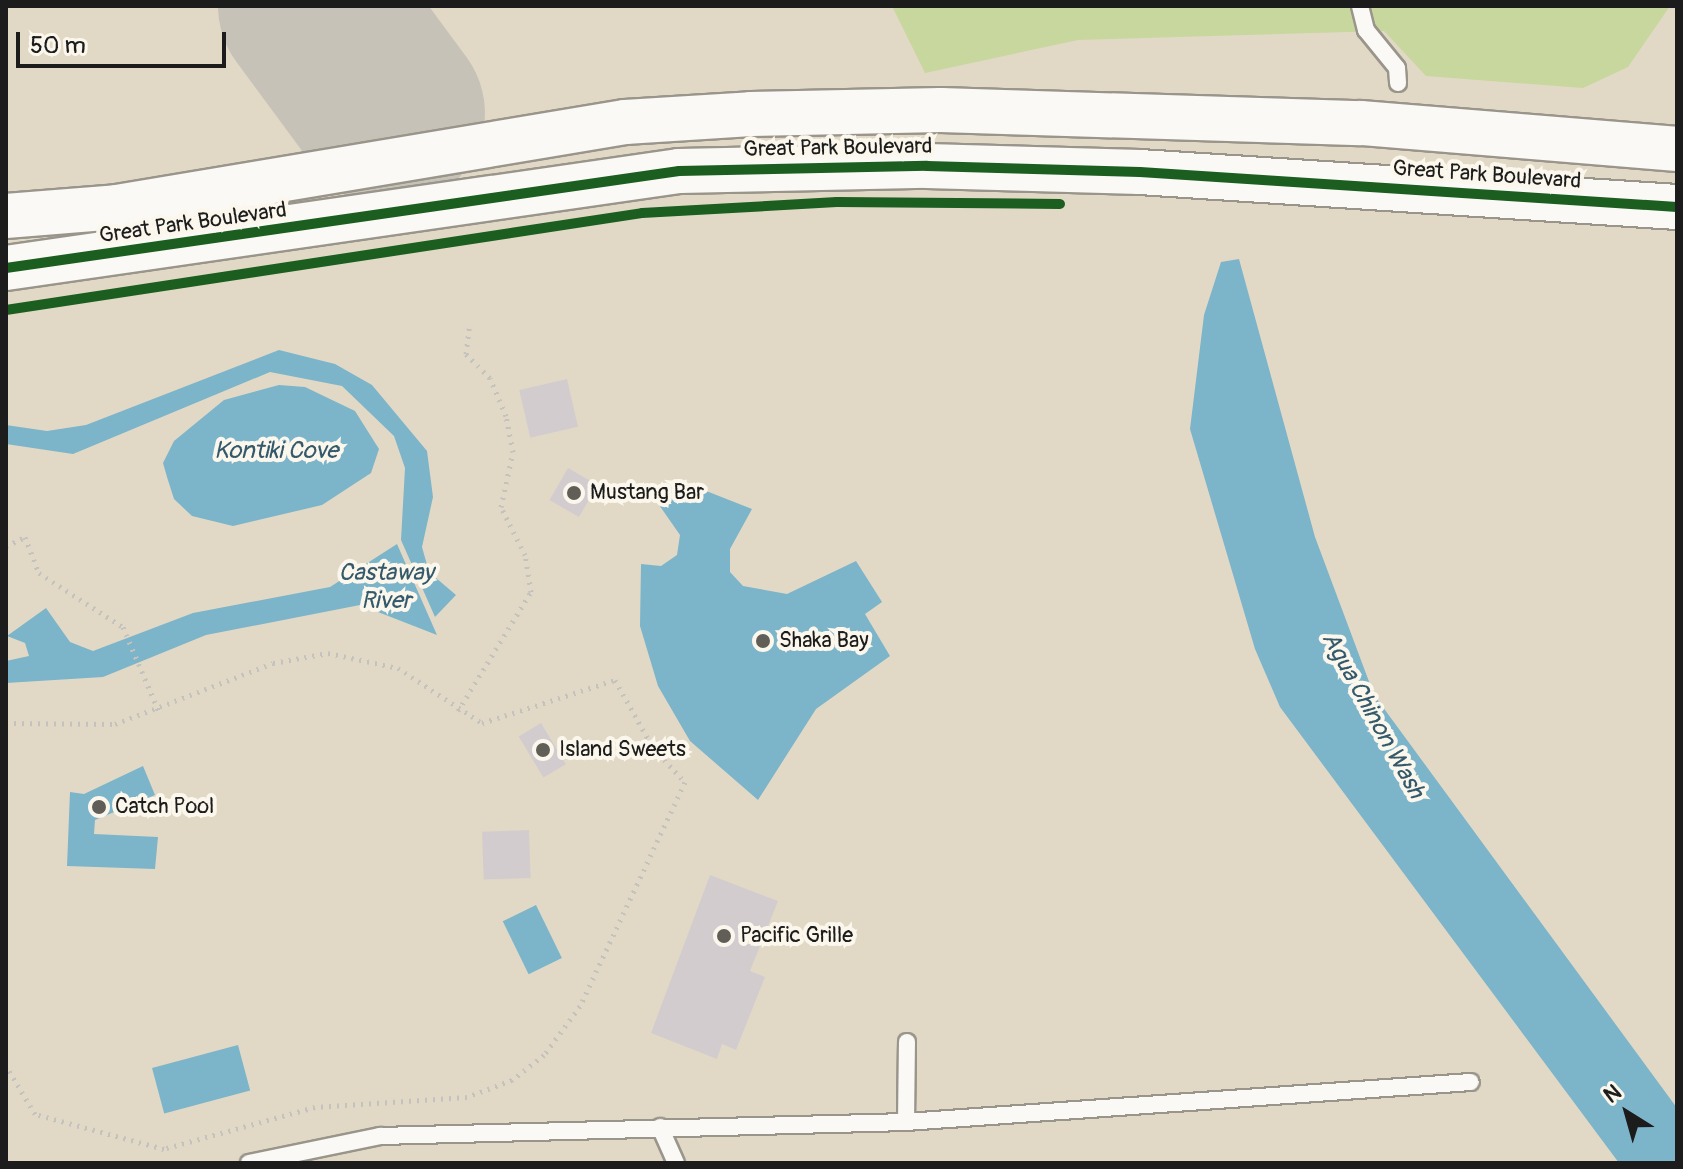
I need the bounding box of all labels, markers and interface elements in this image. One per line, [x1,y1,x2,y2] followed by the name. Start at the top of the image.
[20,16,230,66] scale bar
[30,31,86,60] text: 50 m
[743,133,933,163] street label: Great Park Boulevard
[1392,155,1582,195] street label: Great Park Boulevard
[98,197,288,249] street label: Great Park Boulevard
[214,437,338,465] water label: Kontiki Cove
[590,480,704,506] place label: Mustang Bar
[565,484,583,502] marker: Mustang Bar
[338,559,434,615] water label: Castaway River
[1315,627,1431,803] water label: Agua Chinon Wash
[779,628,869,654] place label: Shaka Bay
[754,632,772,650] marker: Shaka Bay
[559,737,686,763] place label: Island Sweets
[534,741,552,759] marker: Island Sweets
[115,794,214,820] place label: Catch Pool
[90,798,108,816] marker: Catch Pool
[740,923,853,949] place label: Pacific Grille
[715,927,733,945] marker: Pacific Grille
[1587,1073,1667,1153] north arrow
[1598,1078,1627,1109] text: N

